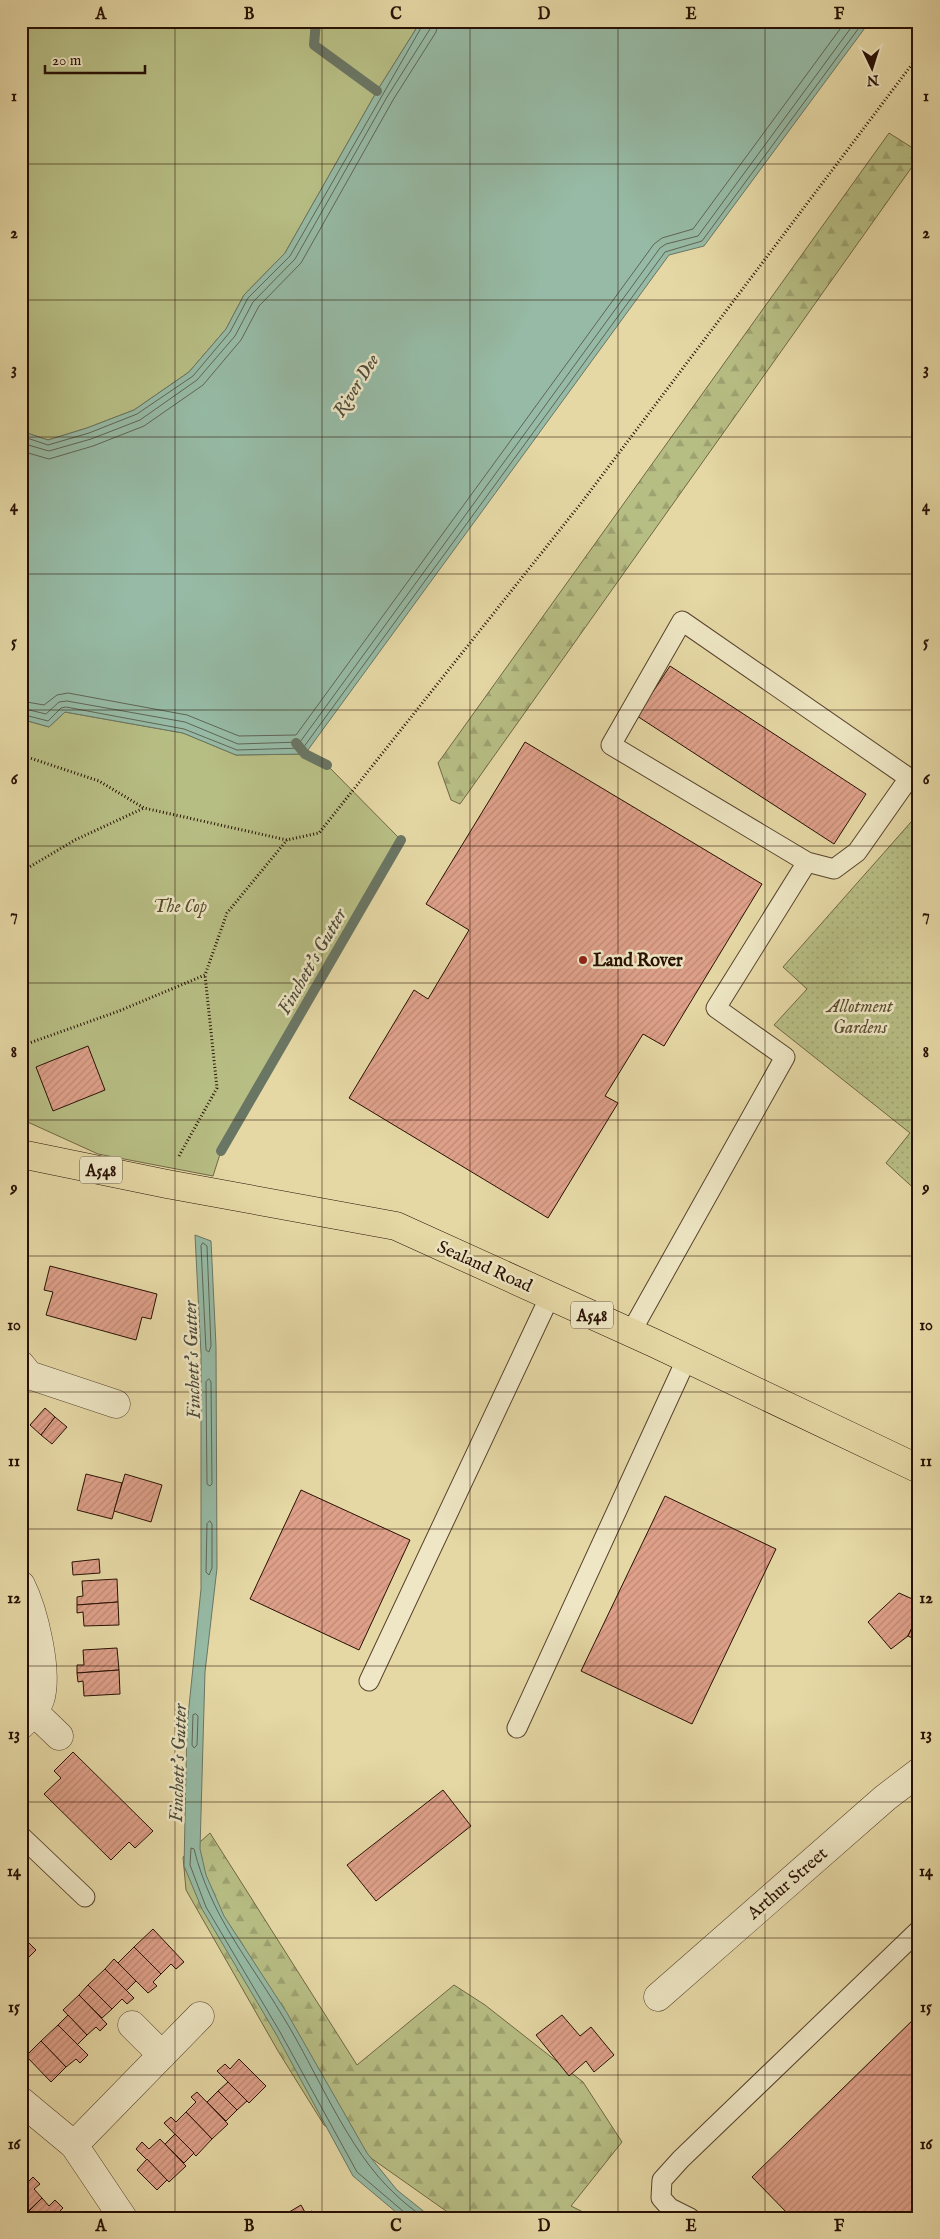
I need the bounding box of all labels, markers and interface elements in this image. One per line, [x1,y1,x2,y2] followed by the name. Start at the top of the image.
[95,5,108,25] text: A
[244,5,255,25] text: B
[390,5,402,25] text: C
[538,5,551,25] text: D
[685,5,697,25] text: E
[834,5,845,25] text: F
[45,42,145,74] scale bar
[848,42,898,92] north arrow
[52,51,82,70] text: 20 m
[866,71,881,89] text: N
[11,87,17,107] text: 1
[923,87,929,107] text: 1
[10,224,18,244] text: 2
[922,224,930,244] text: 2
[328,350,386,422] water label: River Dee
[11,360,17,380] text: 3
[923,360,929,380] text: 3
[10,497,19,517] text: 4
[922,497,931,517] text: 4
[11,633,17,653] text: 5
[923,633,929,653] text: 5
[11,770,19,790] text: 6
[923,770,931,790] text: 6
[153,896,207,919] park label: The Cop
[273,903,354,1019] water label: Finchett's Gutter
[10,906,18,926] text: 7
[922,906,930,926] text: 7
[593,950,683,973] place label: Land Rover
[577,954,589,966] marker: Land Rover
[825,996,894,1040] park label: Allotment Gardens
[11,1043,17,1063] text: 8
[923,1043,929,1063] text: 8
[80,1156,122,1184] road number: A548
[10,1179,18,1199] text: 9
[922,1179,930,1199] text: 9
[433,1236,536,1299] street label: Sealand Road
[179,1299,207,1420] water label: Finchett's Gutter
[571,1302,613,1328] road number: A548
[7,1316,21,1336] text: 10
[919,1316,933,1336] text: 10
[8,1452,20,1472] text: 11
[920,1452,932,1472] text: 11
[7,1589,21,1609] text: 12
[919,1589,933,1609] text: 12
[165,1702,193,1823] water label: Finchett's Gutter
[8,1725,20,1745] text: 13
[920,1725,932,1745] text: 13
[742,1843,833,1926] street label: Arthur Street
[7,1862,22,1882] text: 14
[919,1862,934,1882] text: 14
[8,1998,20,2018] text: 15
[920,1998,932,2018] text: 15
[8,2135,22,2155] text: 16
[920,2135,934,2155] text: 16
[95,2217,108,2237] text: A
[244,2217,255,2237] text: B
[390,2217,402,2237] text: C
[538,2217,551,2237] text: D
[685,2217,697,2237] text: E
[834,2217,845,2237] text: F

